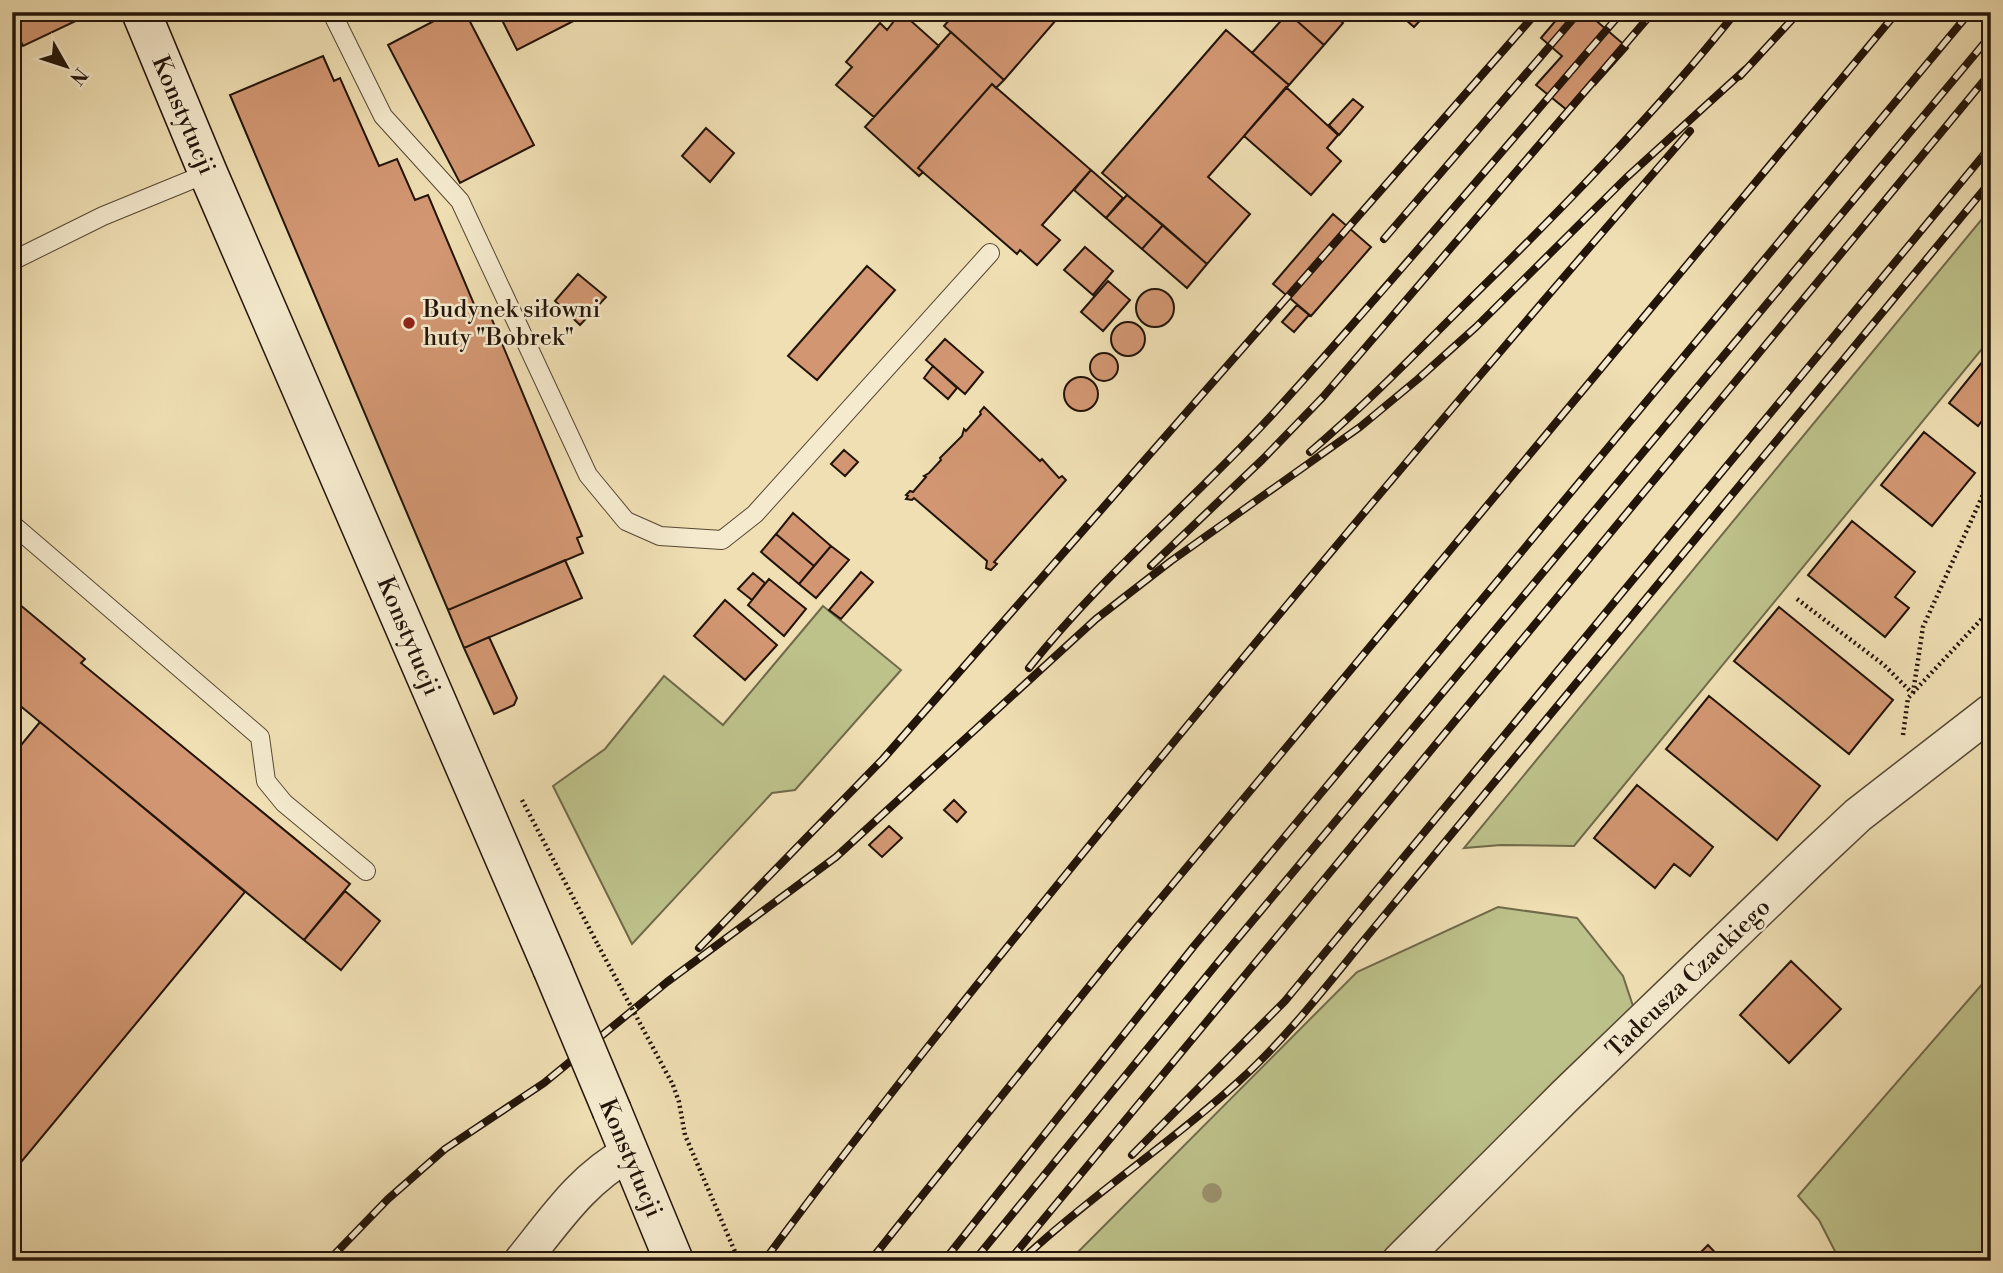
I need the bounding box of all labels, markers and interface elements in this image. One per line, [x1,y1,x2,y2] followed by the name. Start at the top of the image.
[32,32,102,102] north arrow
[145,51,222,179] street label: Konstytucji
[64,63,92,89] text: N
[422,295,600,353] place label: Budynek siłowni huty "Bobrek"
[401,315,417,331] marker: Budynek siłowni huty "Bobrek"
[370,572,447,700] street label: Konstytucji
[1600,893,1777,1065] street label: Tadeusza Czackiego
[592,1094,669,1222] street label: Konstytucji

